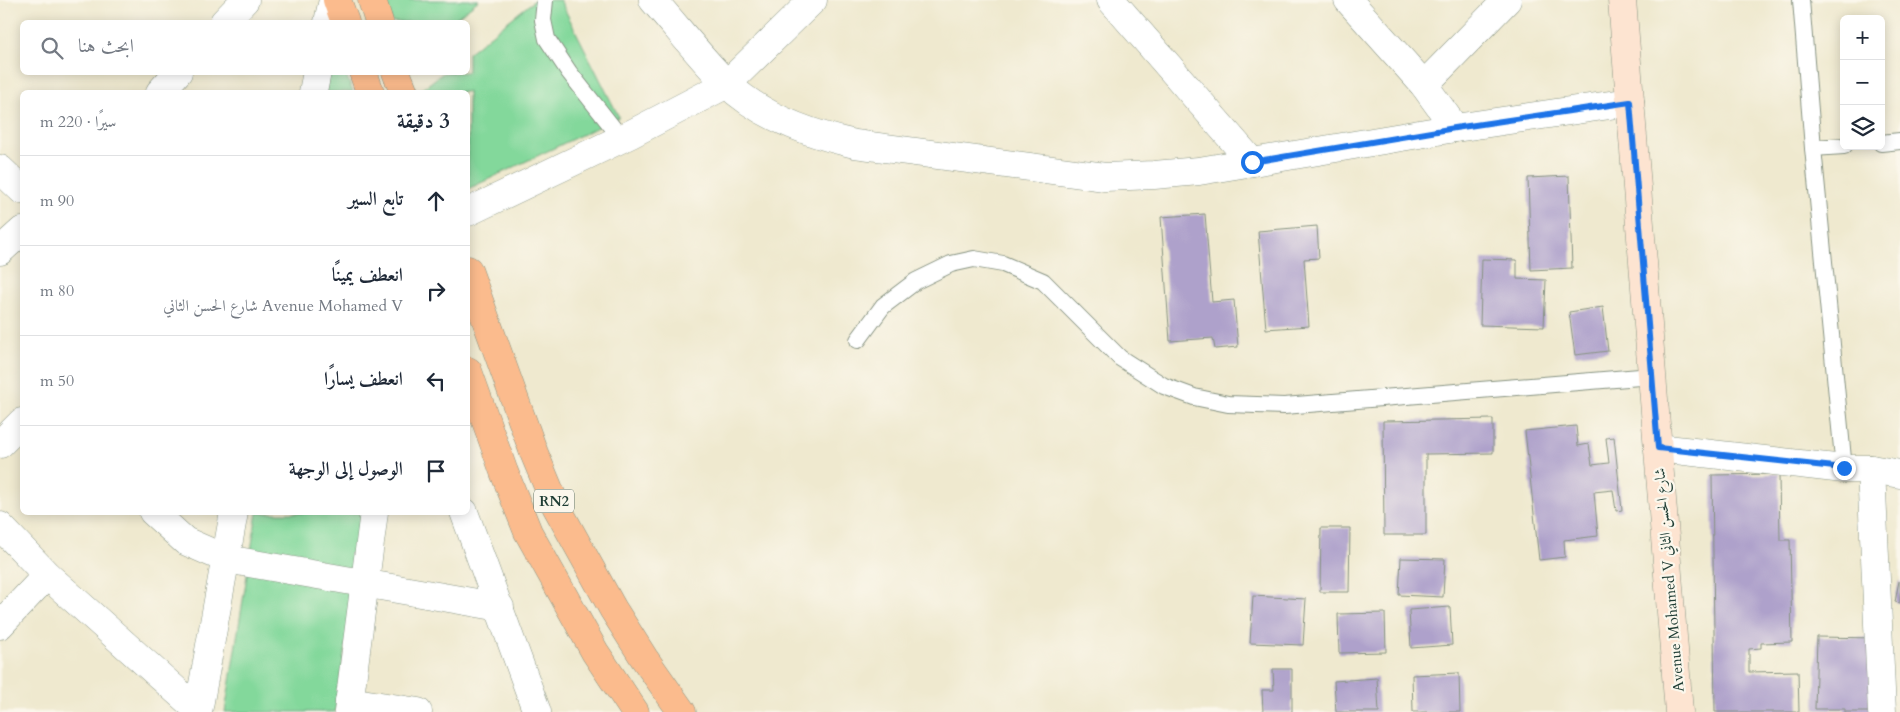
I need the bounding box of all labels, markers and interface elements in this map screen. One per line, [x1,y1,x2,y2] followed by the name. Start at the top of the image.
[1840,15,1885,150] map controls
[1840,15,1885,60] button: +
[20,20,470,75] search box
[78,33,134,59] text: ابحث هنا
[38,34,66,62] icon: search
[1840,60,1885,105] button: −
[1840,105,1885,150] button: layers
[397,107,450,136] text: 3 دقيقة
[40,111,116,133] text: سيرًا · 220 m
[1241,151,1264,174] route start
[348,186,403,212] text: تابع السير
[422,187,450,215] icon: ahead
[40,190,74,212] text: 90 m
[332,262,403,288] text: انعطف يمينًا
[422,277,450,305] icon: right
[40,280,74,302] text: 80 m
[163,295,403,317] text: Avenue Mohamed V شارع الحسن الثاني
[324,366,403,392] text: انعطف يسارًا
[422,367,450,395] icon: left
[40,370,74,392] text: 50 m
[289,456,403,482] text: الوصول إلى الوجهة
[422,457,450,485] icon: arrive
[1833,457,1856,480] route end
[1649,467,1692,693] street label: Avenue Mohamed V شارع الحسن الثاني
[534,490,574,512] road number: RN2

